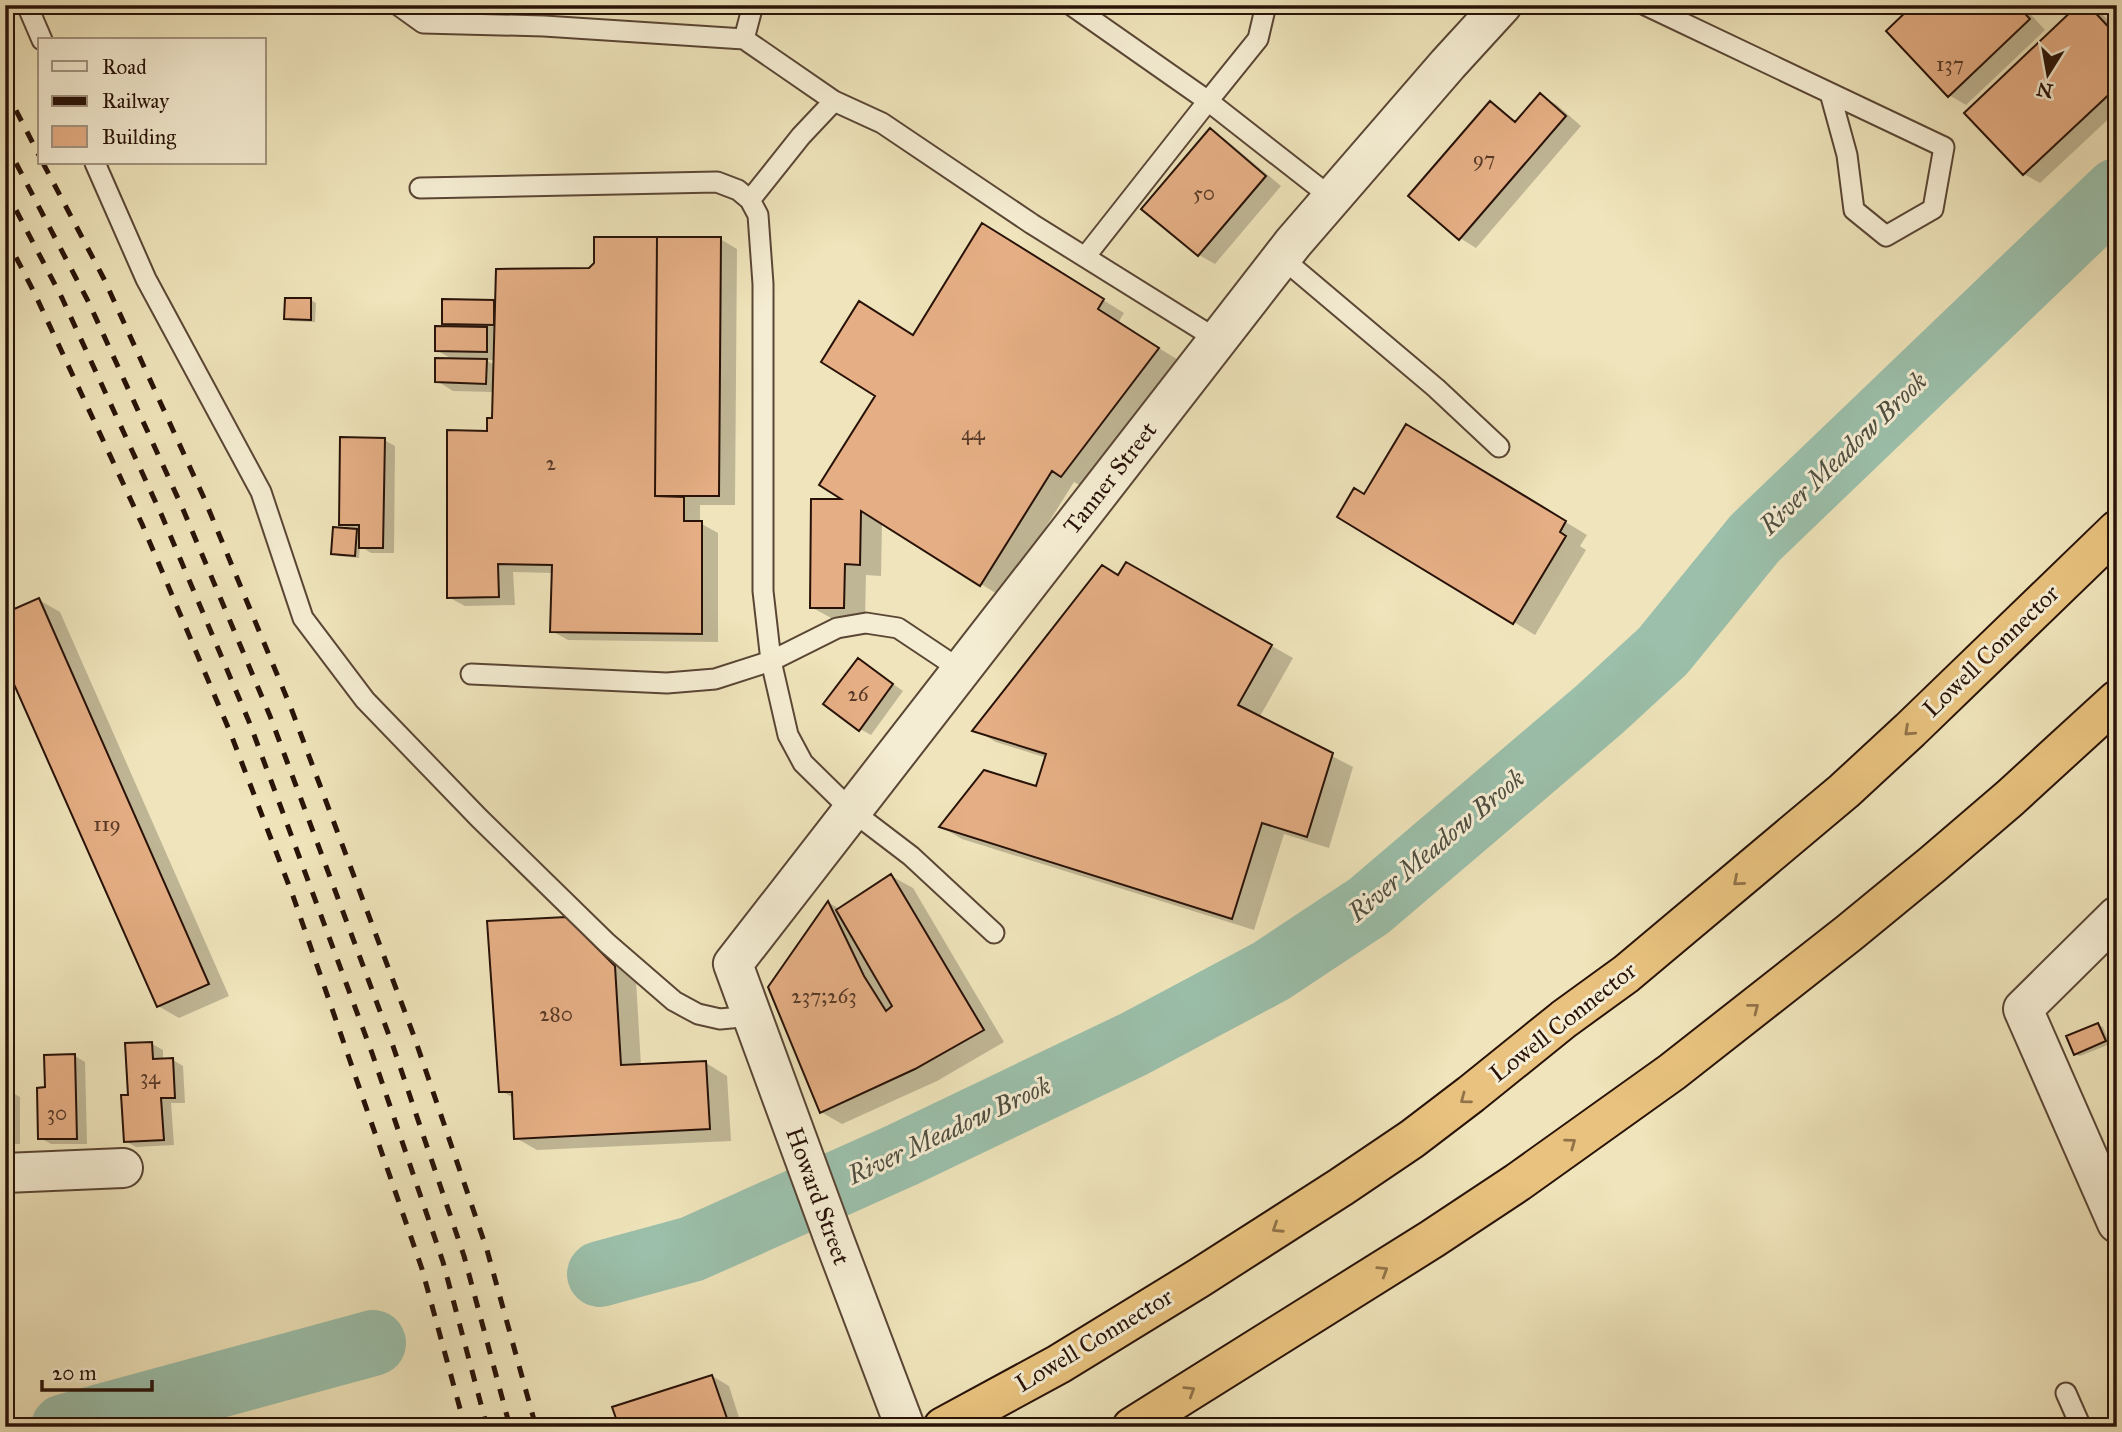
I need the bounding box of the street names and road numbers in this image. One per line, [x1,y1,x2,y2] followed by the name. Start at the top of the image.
[1057,415,1164,540] street label: Tanner Street
[1917,578,2065,724] street label: Lowell Connector
[1484,955,1642,1089] street label: Lowell Connector
[779,1123,857,1269] street label: Howard Street
[1010,1281,1178,1399] street label: Lowell Connector

